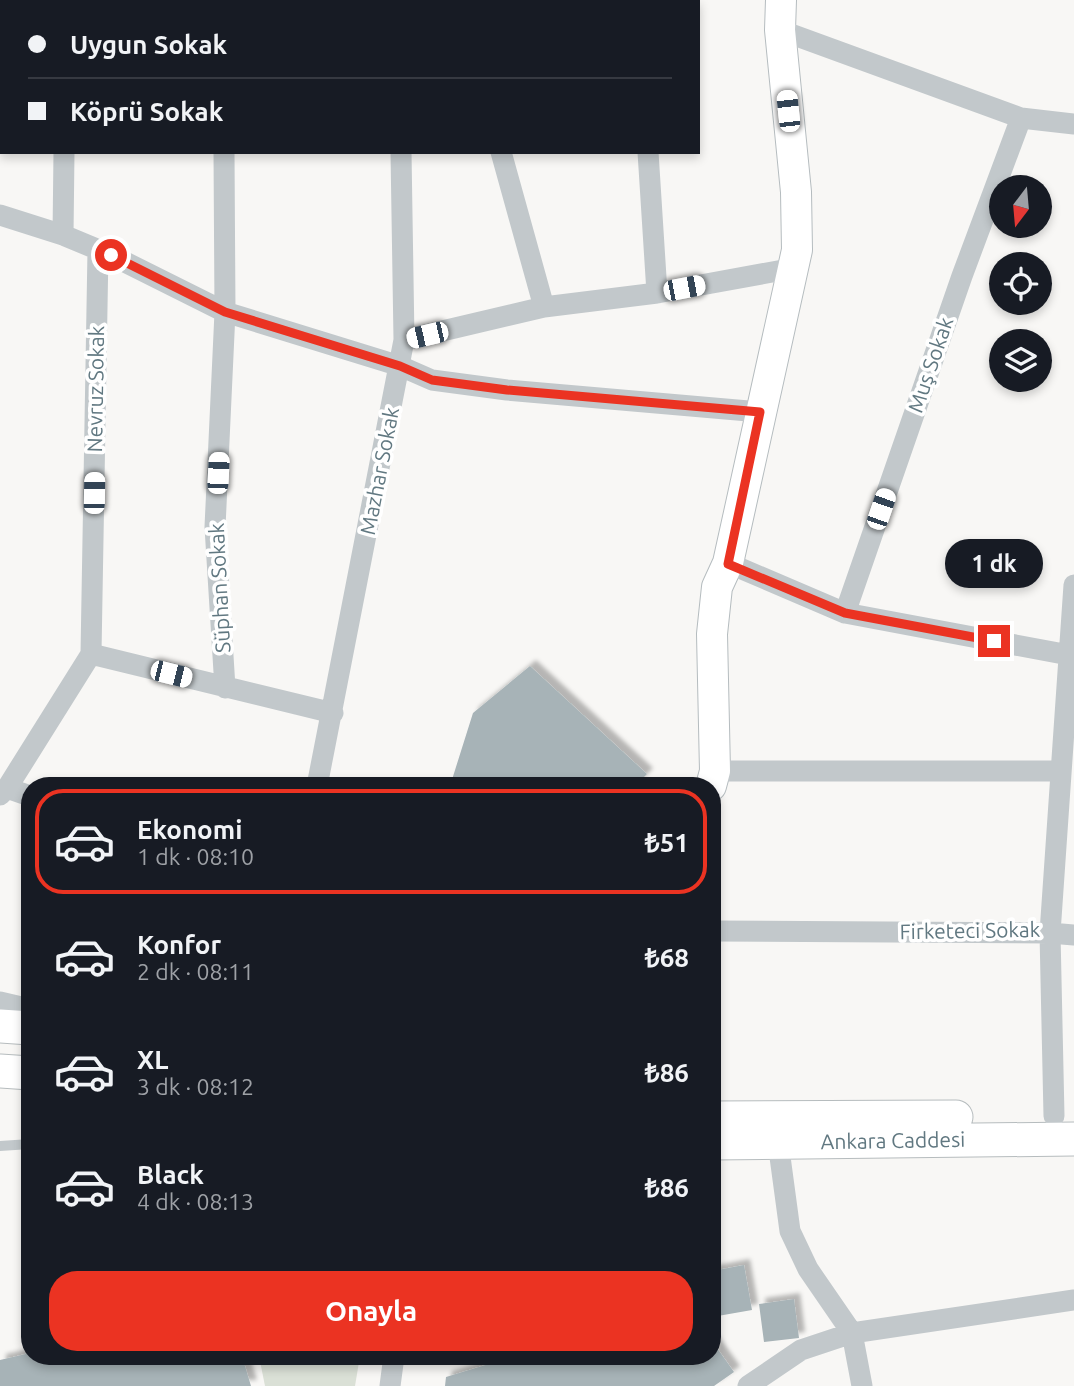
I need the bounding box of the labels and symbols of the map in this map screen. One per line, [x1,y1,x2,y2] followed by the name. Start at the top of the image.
[776,89,801,133] car
[989,175,1052,238] north arrow
[95,239,127,271] route start
[662,274,707,302] car
[903,313,958,416] street label: Muş Sokak
[405,320,450,350] car
[82,325,108,452] street label: Nevruz Sokak
[355,405,403,537] street label: Mazhar Sokak
[207,451,230,495] car
[84,472,105,514] car
[865,486,898,532] car
[204,522,234,654] street label: Süphan Sokak
[945,540,1043,588] callout: 1 dk
[978,625,1010,657] route end
[149,659,194,689] car
[899,917,1041,943] street label: Firketeci Sokak
[820,1127,966,1153] street label: Ankara Caddesi

